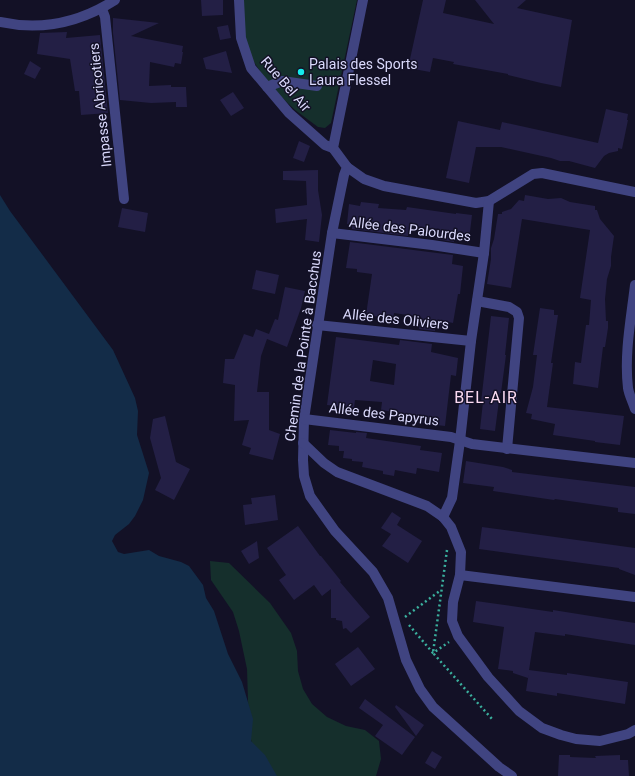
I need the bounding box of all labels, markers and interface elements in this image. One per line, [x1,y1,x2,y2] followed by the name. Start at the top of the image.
[86,42,114,168] street label: Impasse Abricotiers
[258,53,314,115] street label: Rue Bel Air
[309,56,418,88] place label: Palais des Sports Laura Flessel
[296,67,306,77] marker: Palais des Sports Laura Flessel
[348,214,472,244] street label: Allée des Palourdes
[282,250,324,442] street label: Chemin de la Pointe à Bacchus
[342,305,450,333] street label: Allée des Oliviers
[454,388,518,407] district label: BEL-AIR
[328,399,440,429] street label: Allée des Papyrus

